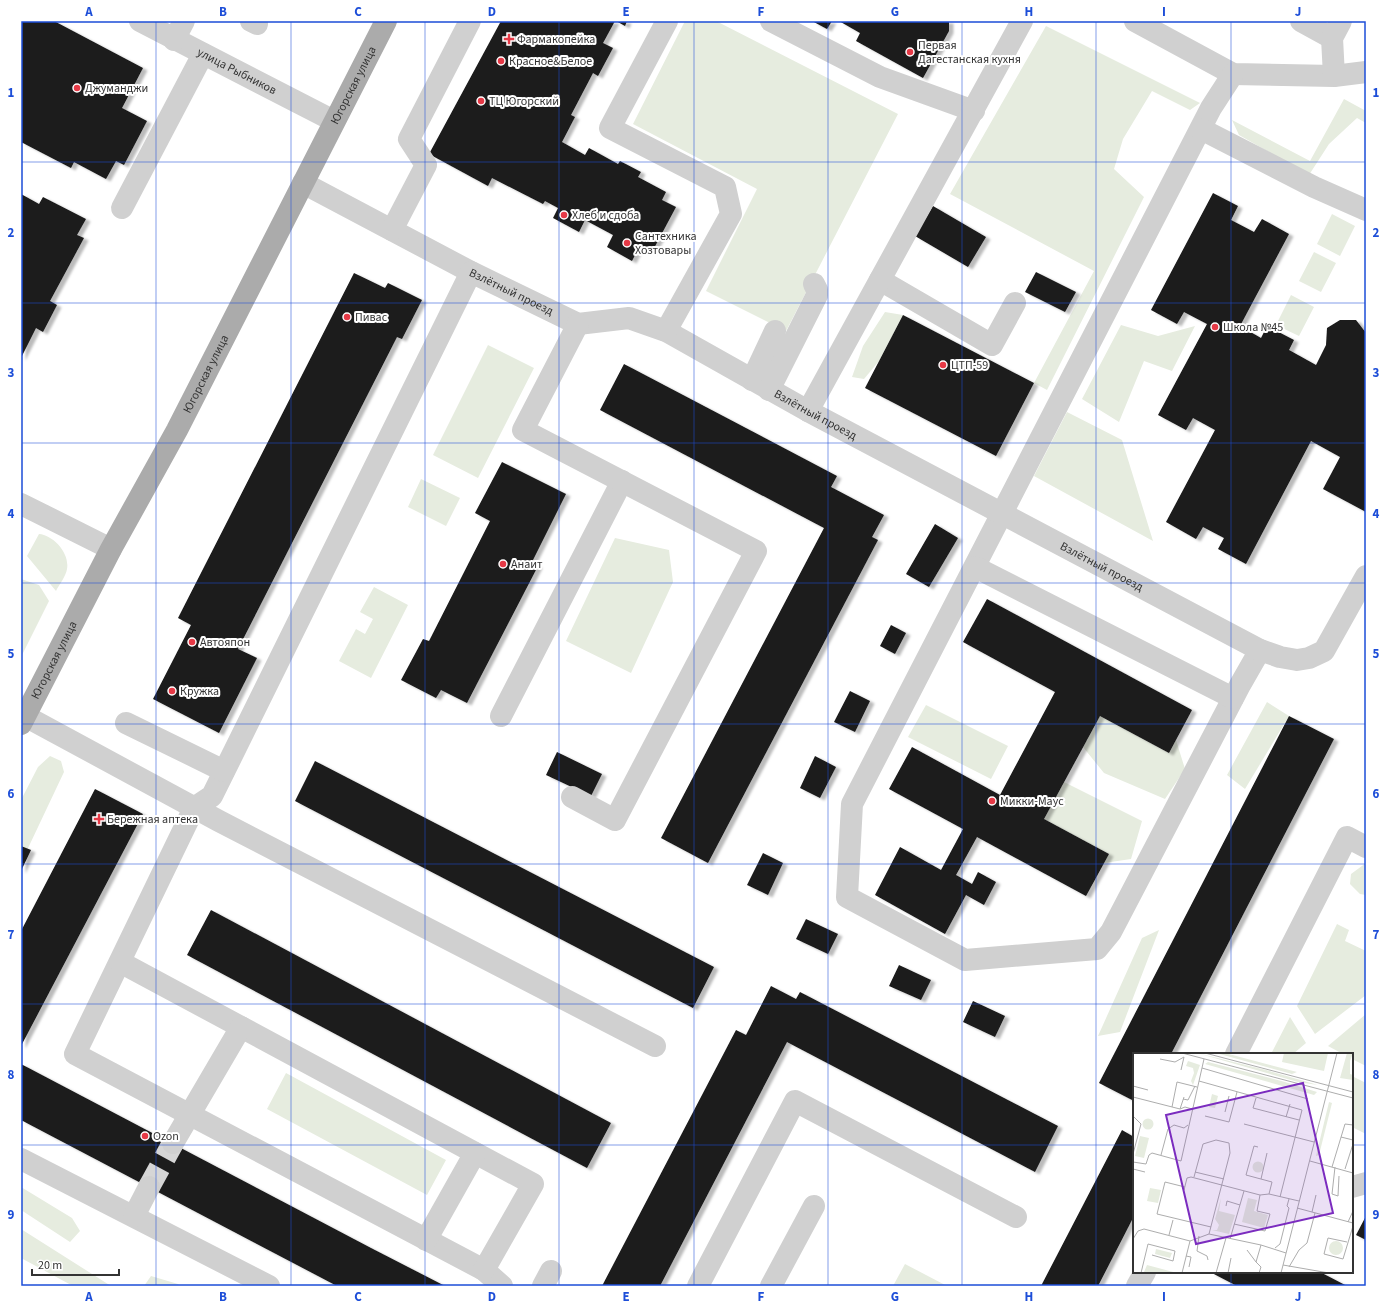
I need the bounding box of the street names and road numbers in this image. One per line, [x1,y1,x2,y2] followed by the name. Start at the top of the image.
[326,43,381,128] street label: Югорская улица
[194,44,279,99] street label: улица Рыбников
[466,264,557,320] street label: Взлётный проезд
[179,332,233,416] street label: Югорская улица
[771,386,860,445] street label: Взлётный проезд
[1057,538,1147,596] street label: Взлётный проезд
[27,618,82,702] street label: Югорская улица

